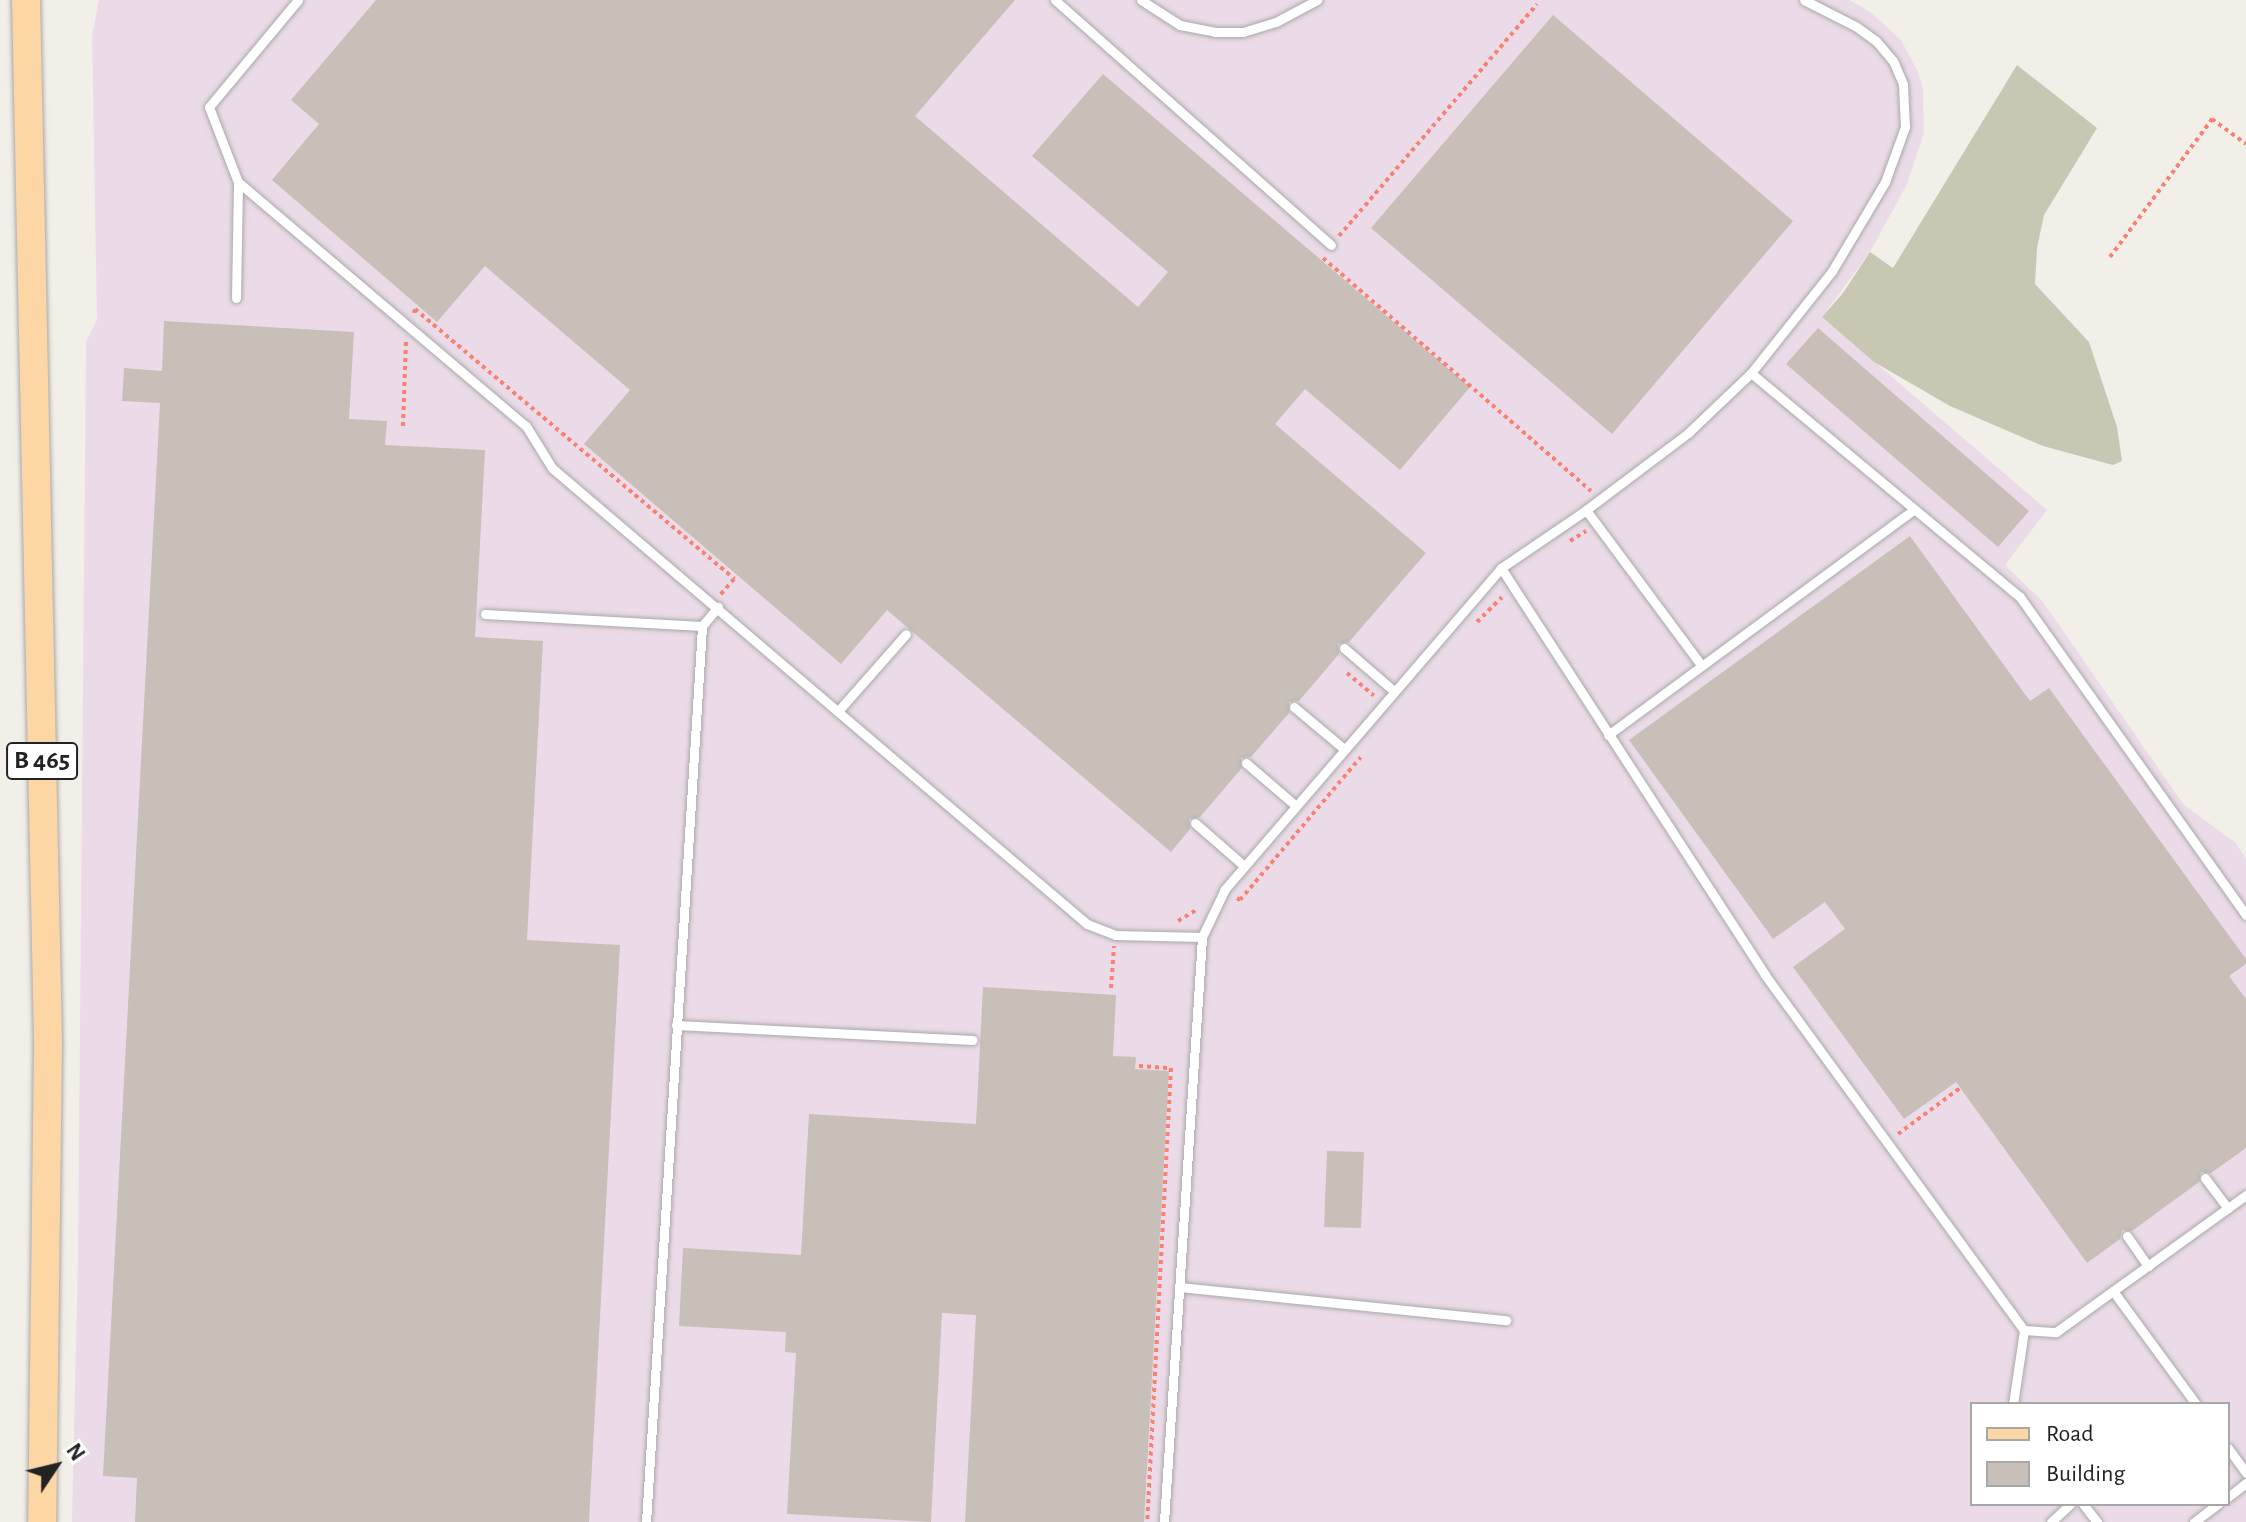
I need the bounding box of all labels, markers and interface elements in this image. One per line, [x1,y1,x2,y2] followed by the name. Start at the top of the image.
[6,739,78,783] road number: B 465
[1970,1402,2230,1506] legend
[2046,1422,2094,1446] text: Road
[16,1426,96,1506] north arrow
[62,1440,89,1465] text: N
[2046,1462,2125,1486] text: Building

